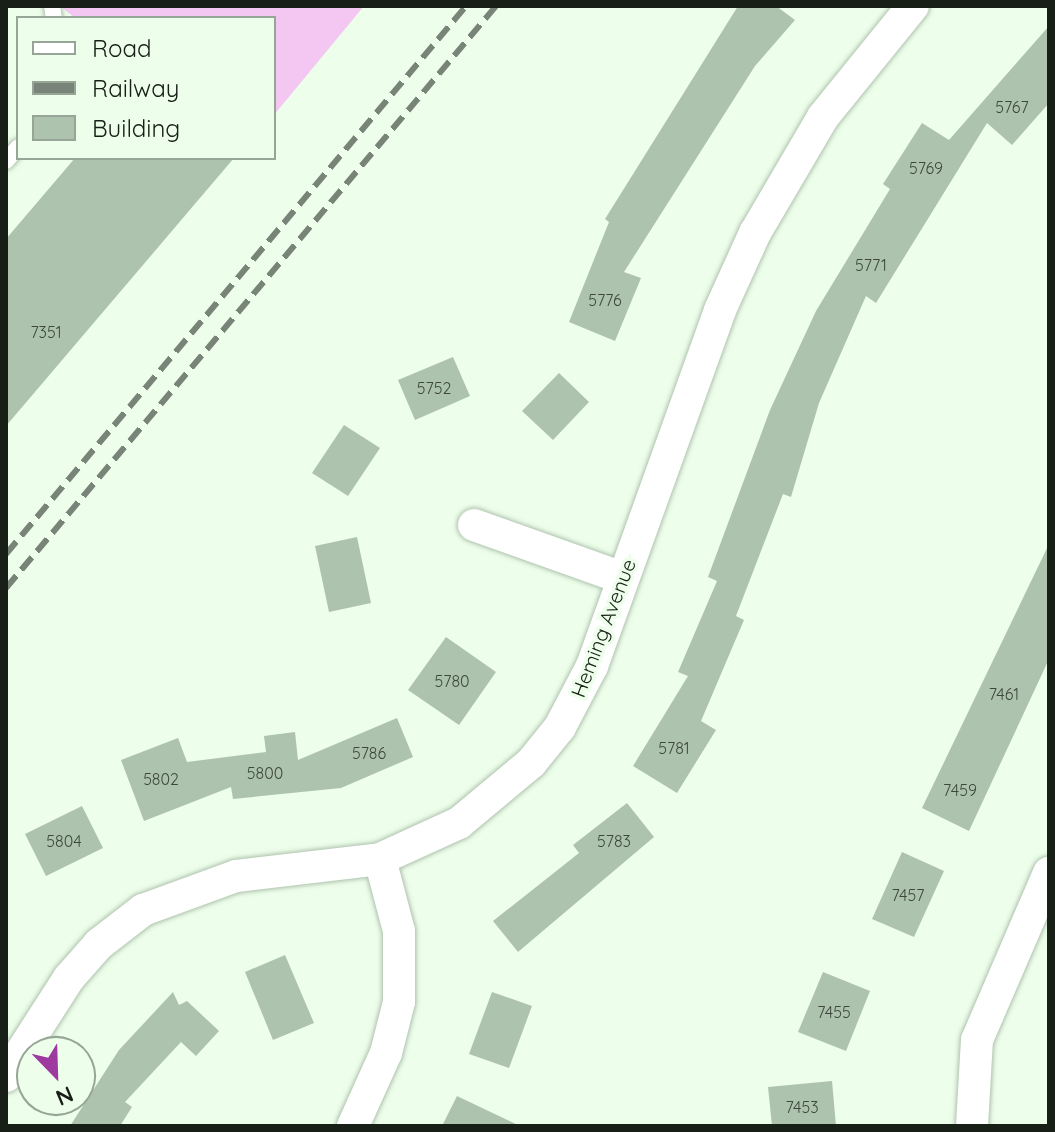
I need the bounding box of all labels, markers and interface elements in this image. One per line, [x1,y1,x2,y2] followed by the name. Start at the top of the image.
[16,16,276,160] legend
[92,33,152,63] text: Road
[92,73,179,103] text: Railway
[995,97,1029,117] house number: 5767
[92,113,180,143] text: Building
[909,158,943,178] house number: 5769
[855,255,887,275] house number: 5771
[588,290,622,310] house number: 5776
[30,322,62,342] house number: 7351
[417,378,451,398] house number: 5752
[566,555,640,701] street label: Heming Avenue
[434,671,470,691] house number: 5780
[989,684,1019,704] house number: 7461
[658,738,690,758] house number: 5781
[352,743,386,763] house number: 5786
[247,763,283,783] house number: 5800
[143,769,179,789] house number: 5802
[943,780,977,800] house number: 7459
[46,831,82,851] house number: 5804
[597,831,631,851] house number: 5783
[891,885,925,905] house number: 7457
[817,1002,851,1022] house number: 7455
[16,1036,96,1116] north arrow
[52,1080,78,1112] text: N
[785,1097,819,1117] house number: 7453

